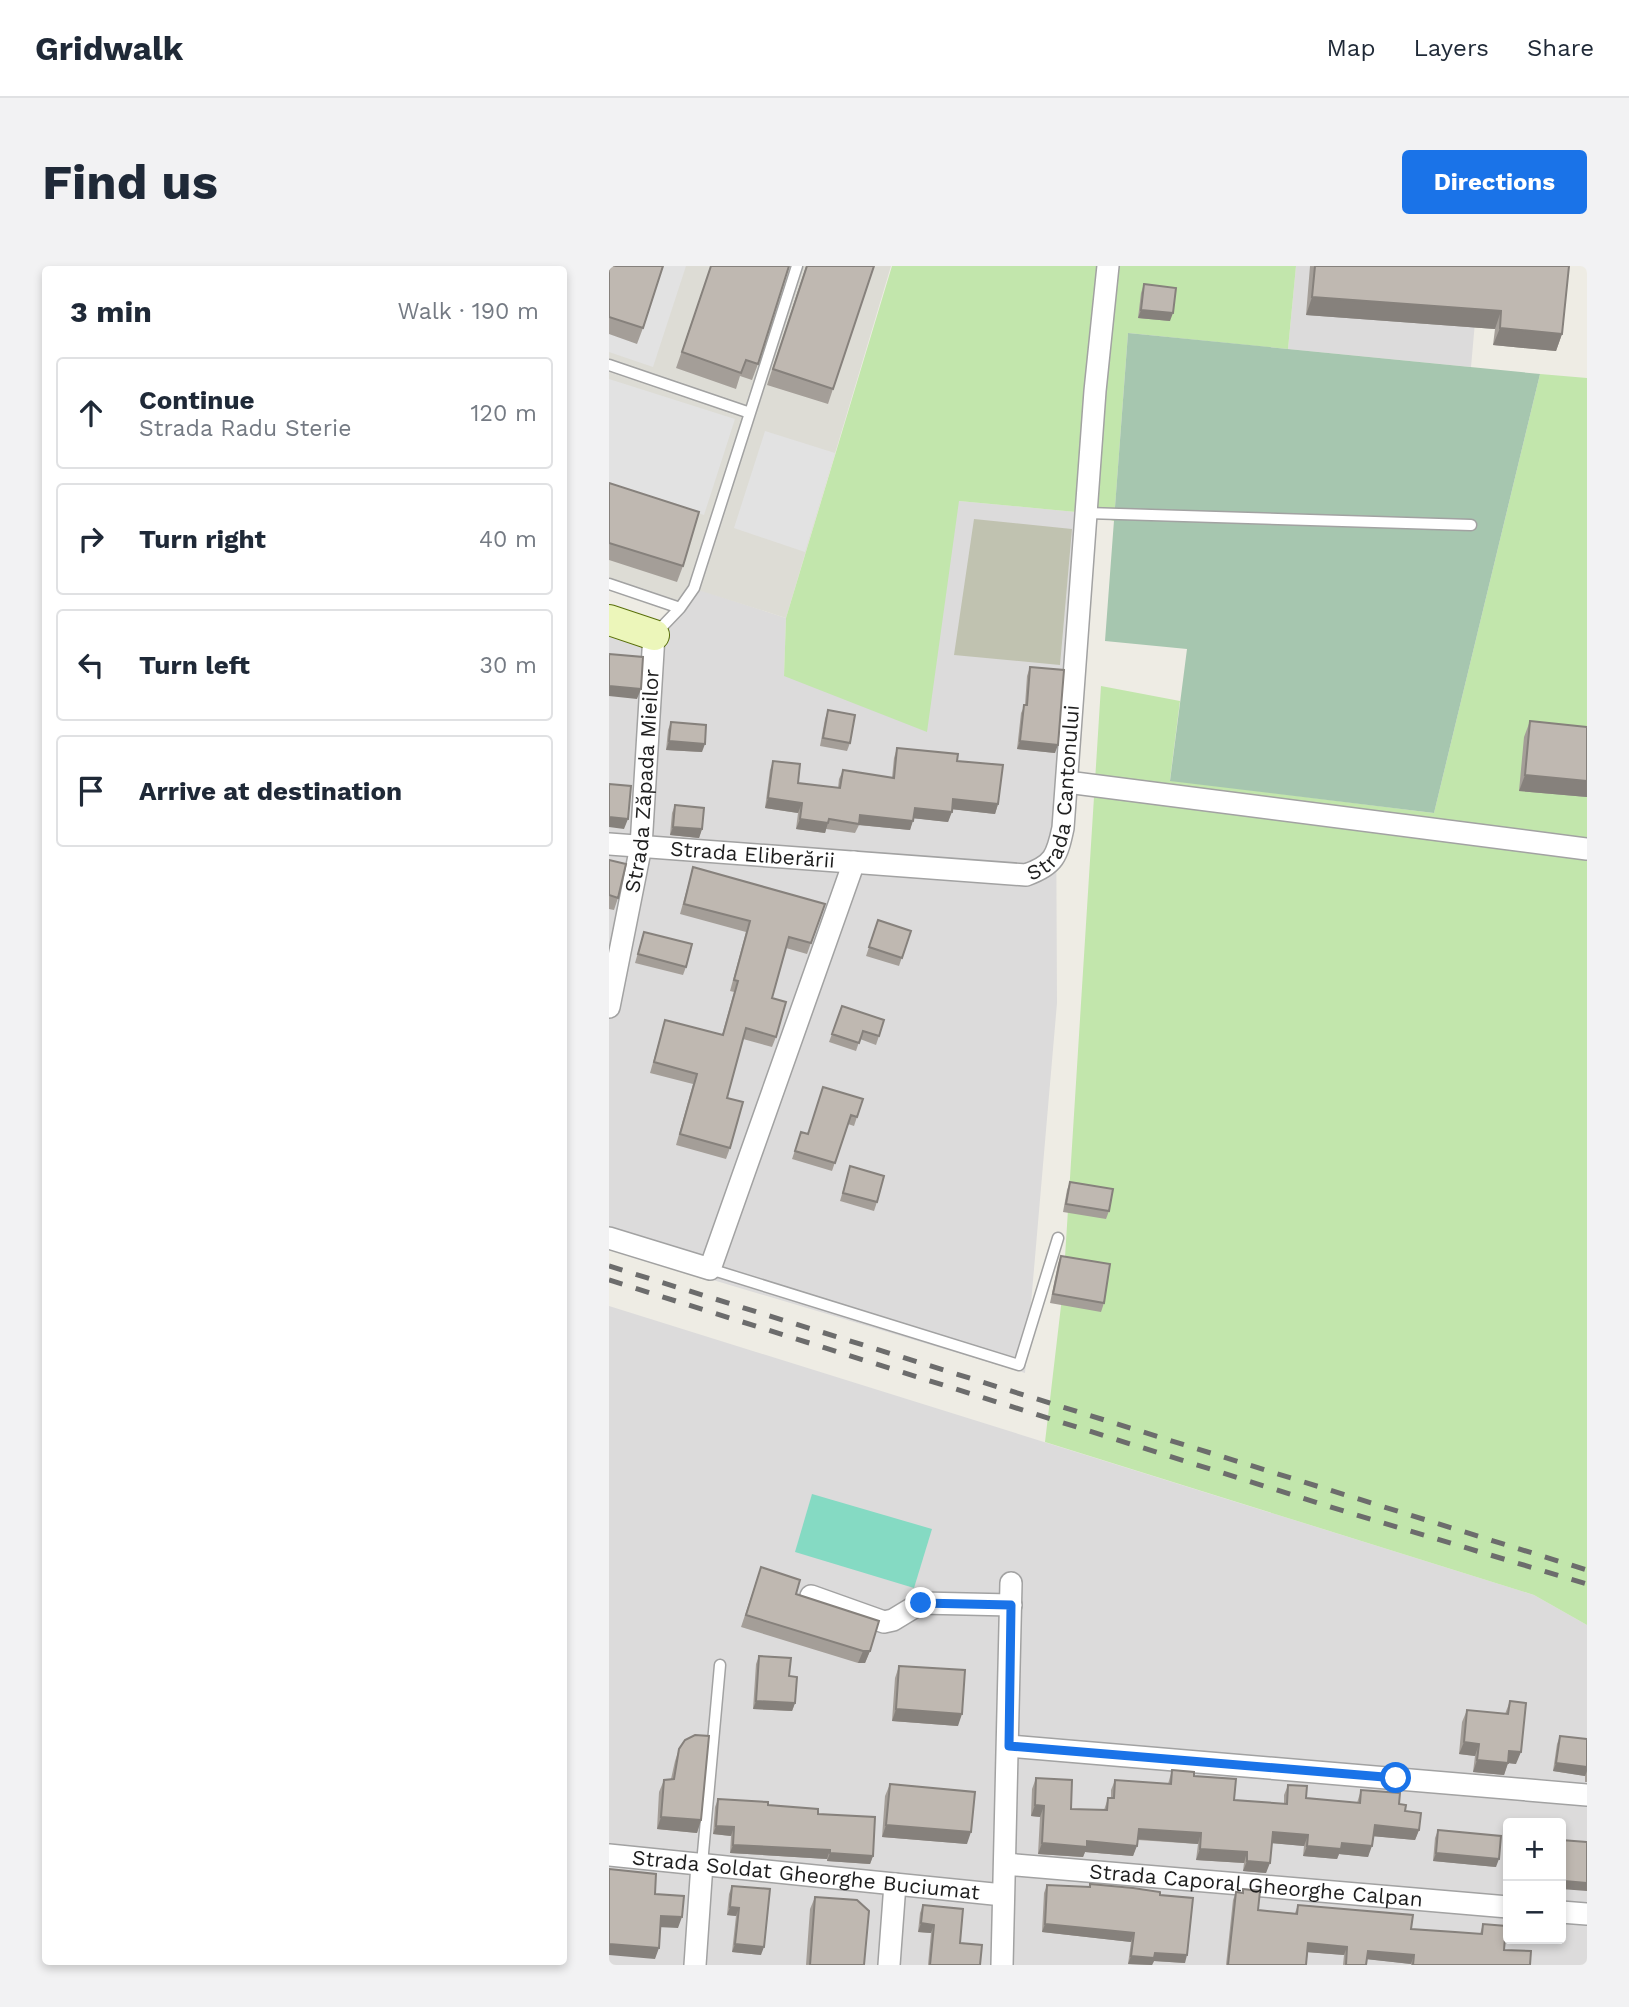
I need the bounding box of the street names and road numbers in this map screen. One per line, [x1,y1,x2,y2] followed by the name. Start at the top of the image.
[619,668,664,895] street label: Strada Zăpada Mieilor
[1023,704,1084,885] street label: Strada Cantonului
[670,836,836,873] street label: Strada Eliberării
[631,1844,981,1905] street label: Strada Soldat Gheorghe Buciumat
[1088,1858,1424,1912] street label: Strada Caporal Gheorghe Calpan

